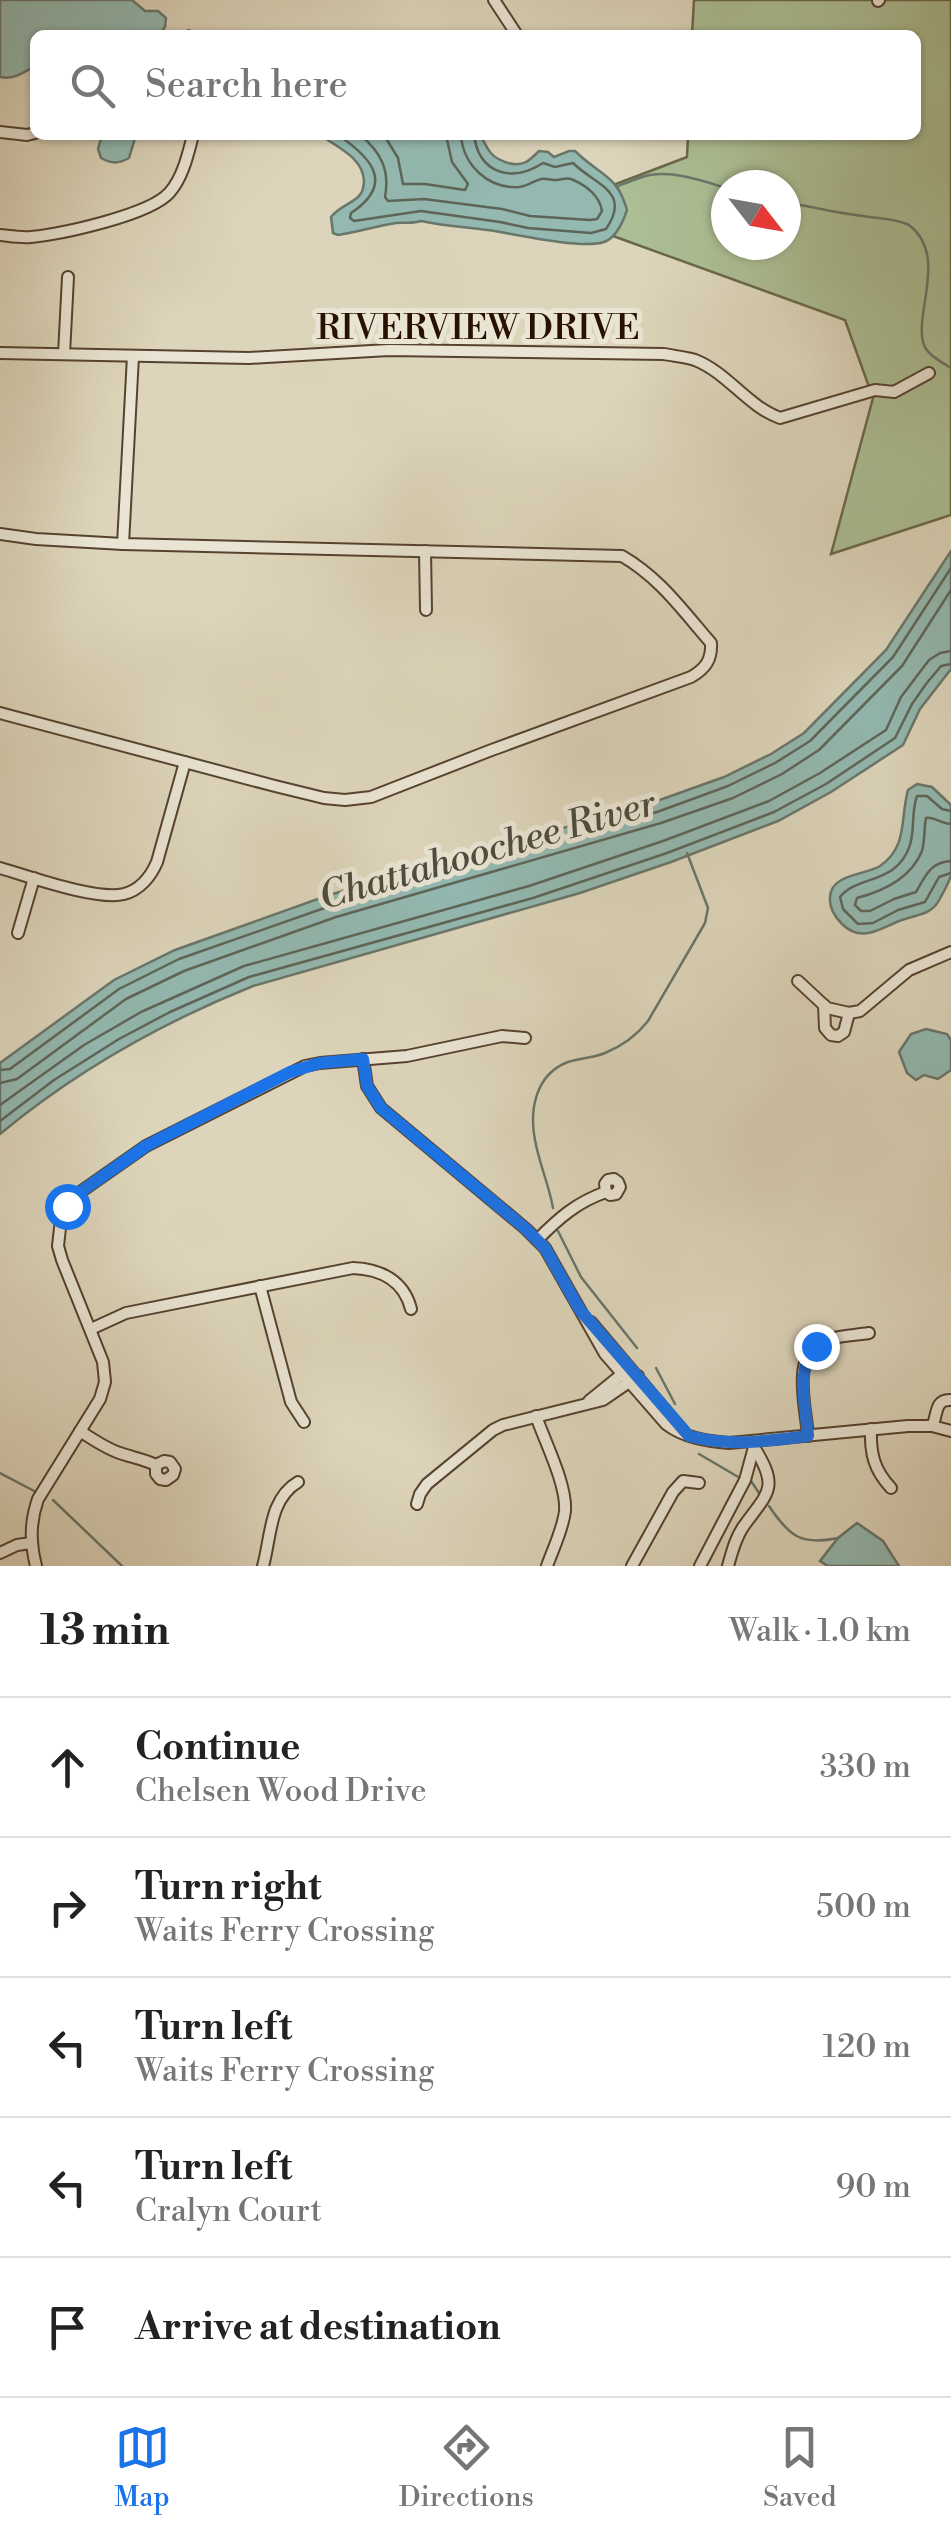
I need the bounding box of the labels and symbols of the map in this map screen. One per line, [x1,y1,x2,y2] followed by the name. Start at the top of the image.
[711,170,801,260] north arrow
[316,307,640,350] street label: RIVERVIEW DRIVE
[314,780,662,921] water label: Chattahoochee River
[45,1184,91,1230] route start
[794,1324,840,1370] route end

